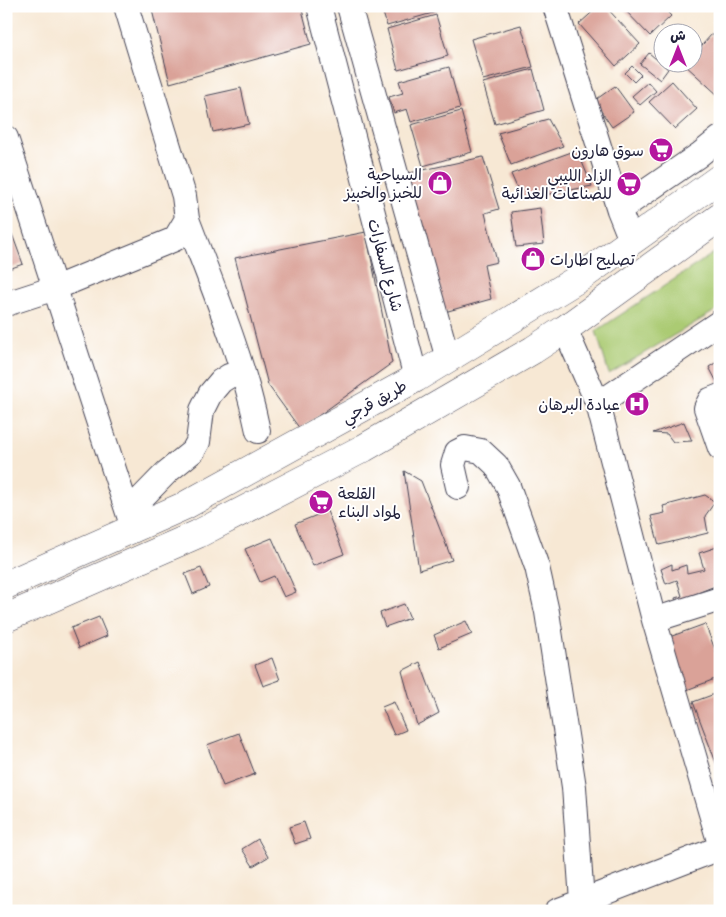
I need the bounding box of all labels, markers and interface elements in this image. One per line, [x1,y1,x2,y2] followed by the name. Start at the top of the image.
[654,22,704,72] north arrow
[670,25,686,44] text: ش
[648,137,674,163] supermarket icon: سوق هارون
[571,139,644,161] place label: سوق هارون
[342,163,422,203] place label: السياحية للخبز والخبيز
[502,164,612,204] place label: الزاد الليبي للصناعات الغذائية
[427,170,453,196] shop icon: السياحية للخبز والخبيز
[616,171,642,197] supermarket icon: الزاد الليبي للصناعات الغذائية
[362,216,409,314] street label: شارع السفارات
[520,246,546,272] shop icon: تصليح اطارات
[550,248,635,270] place label: تصليح اطارات
[337,374,413,431] street label: طريق قرجي
[624,391,650,417] hospital icon: عيادة البرهان
[538,393,620,415] place label: عيادة البرهان
[338,482,401,522] place label: القلعة لمواد البناء
[308,489,334,515] supermarket icon: القلعة لمواد البناء

